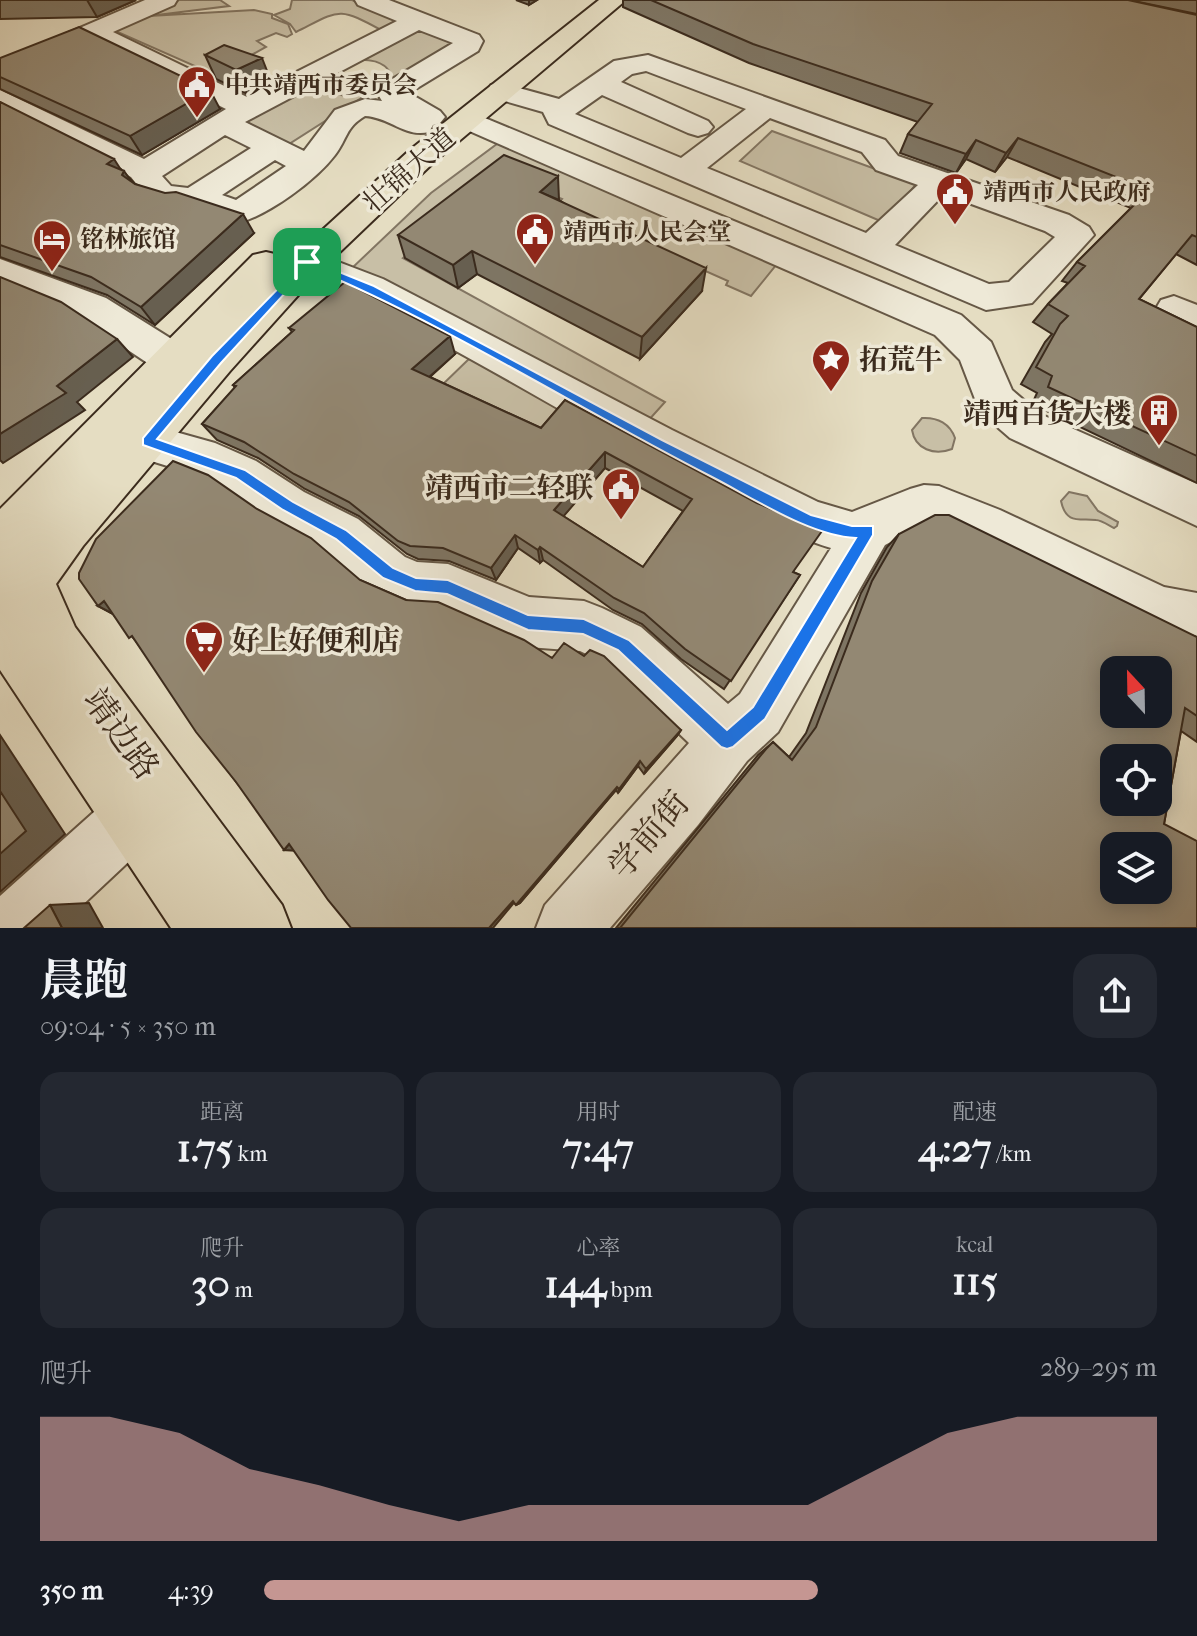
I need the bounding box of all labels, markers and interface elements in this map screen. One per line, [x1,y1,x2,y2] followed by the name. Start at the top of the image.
[176,64,218,119] public building icon: 中共靖西市委员会
[225,71,417,99] place label: 中共靖西市委员会
[356,121,462,219] street label: 壮锦大道
[934,171,976,226] public building icon: 靖西市人民政府
[983,178,1151,206] place label: 靖西市人民政府
[514,211,556,266] public building icon: 靖西市人民会堂
[31,218,73,273] hotel icon: 铭林旅馆
[563,218,731,246] place label: 靖西市人民会堂
[80,225,176,253] place label: 铭林旅馆
[273,228,341,296] pin
[285,240,329,284] icon: arrive
[810,338,852,393] place icon: 拓荒牛
[859,343,943,376] place label: 拓荒牛
[1138,392,1180,447] building icon: 靖西百货大楼
[963,397,1131,430] place label: 靖西百货大楼
[600,466,642,521] public building icon: 靖西市二轻联
[425,471,593,504] place label: 靖西市二轻联
[183,619,225,674] supermarket icon: 好上好便利店
[232,624,400,657] place label: 好上好便利店
[1100,656,1172,728] north arrow
[1100,656,1172,904] map controls
[75,681,167,787] street label: 靖边路
[1100,744,1172,816] button: locate
[600,783,698,887] street label: 学前街
[1100,832,1172,904] button: layers
[1073,954,1157,1038] button: share
[40,955,128,1006] text: 晨跑
[40,1011,216,1042] text: 09:04 · 5 × 350 m
[200,1099,244,1125] text: 距离
[576,1099,621,1125] text: 用时
[953,1099,997,1125] text: 配速
[177,1125,233,1171] text: 1.75
[563,1125,634,1171] text: 7:47
[918,1125,992,1171] text: 4:27
[233,1141,268,1167] text: km
[992,1141,1031,1167] text: /km
[956,1232,993,1258] text: kcal
[200,1235,244,1261] text: 爬升
[576,1235,621,1261] text: 心率
[952,1258,998,1304] text: 115
[191,1261,230,1307] text: 30
[544,1261,606,1307] text: 144
[230,1277,253,1303] text: m
[606,1277,653,1303] text: bpm
[1040,1352,1157,1383] text: 289–295 m
[40,1358,92,1389] text: 爬升
[40,1575,103,1606] text: 350 m
[168,1575,214,1606] text: 4:39

